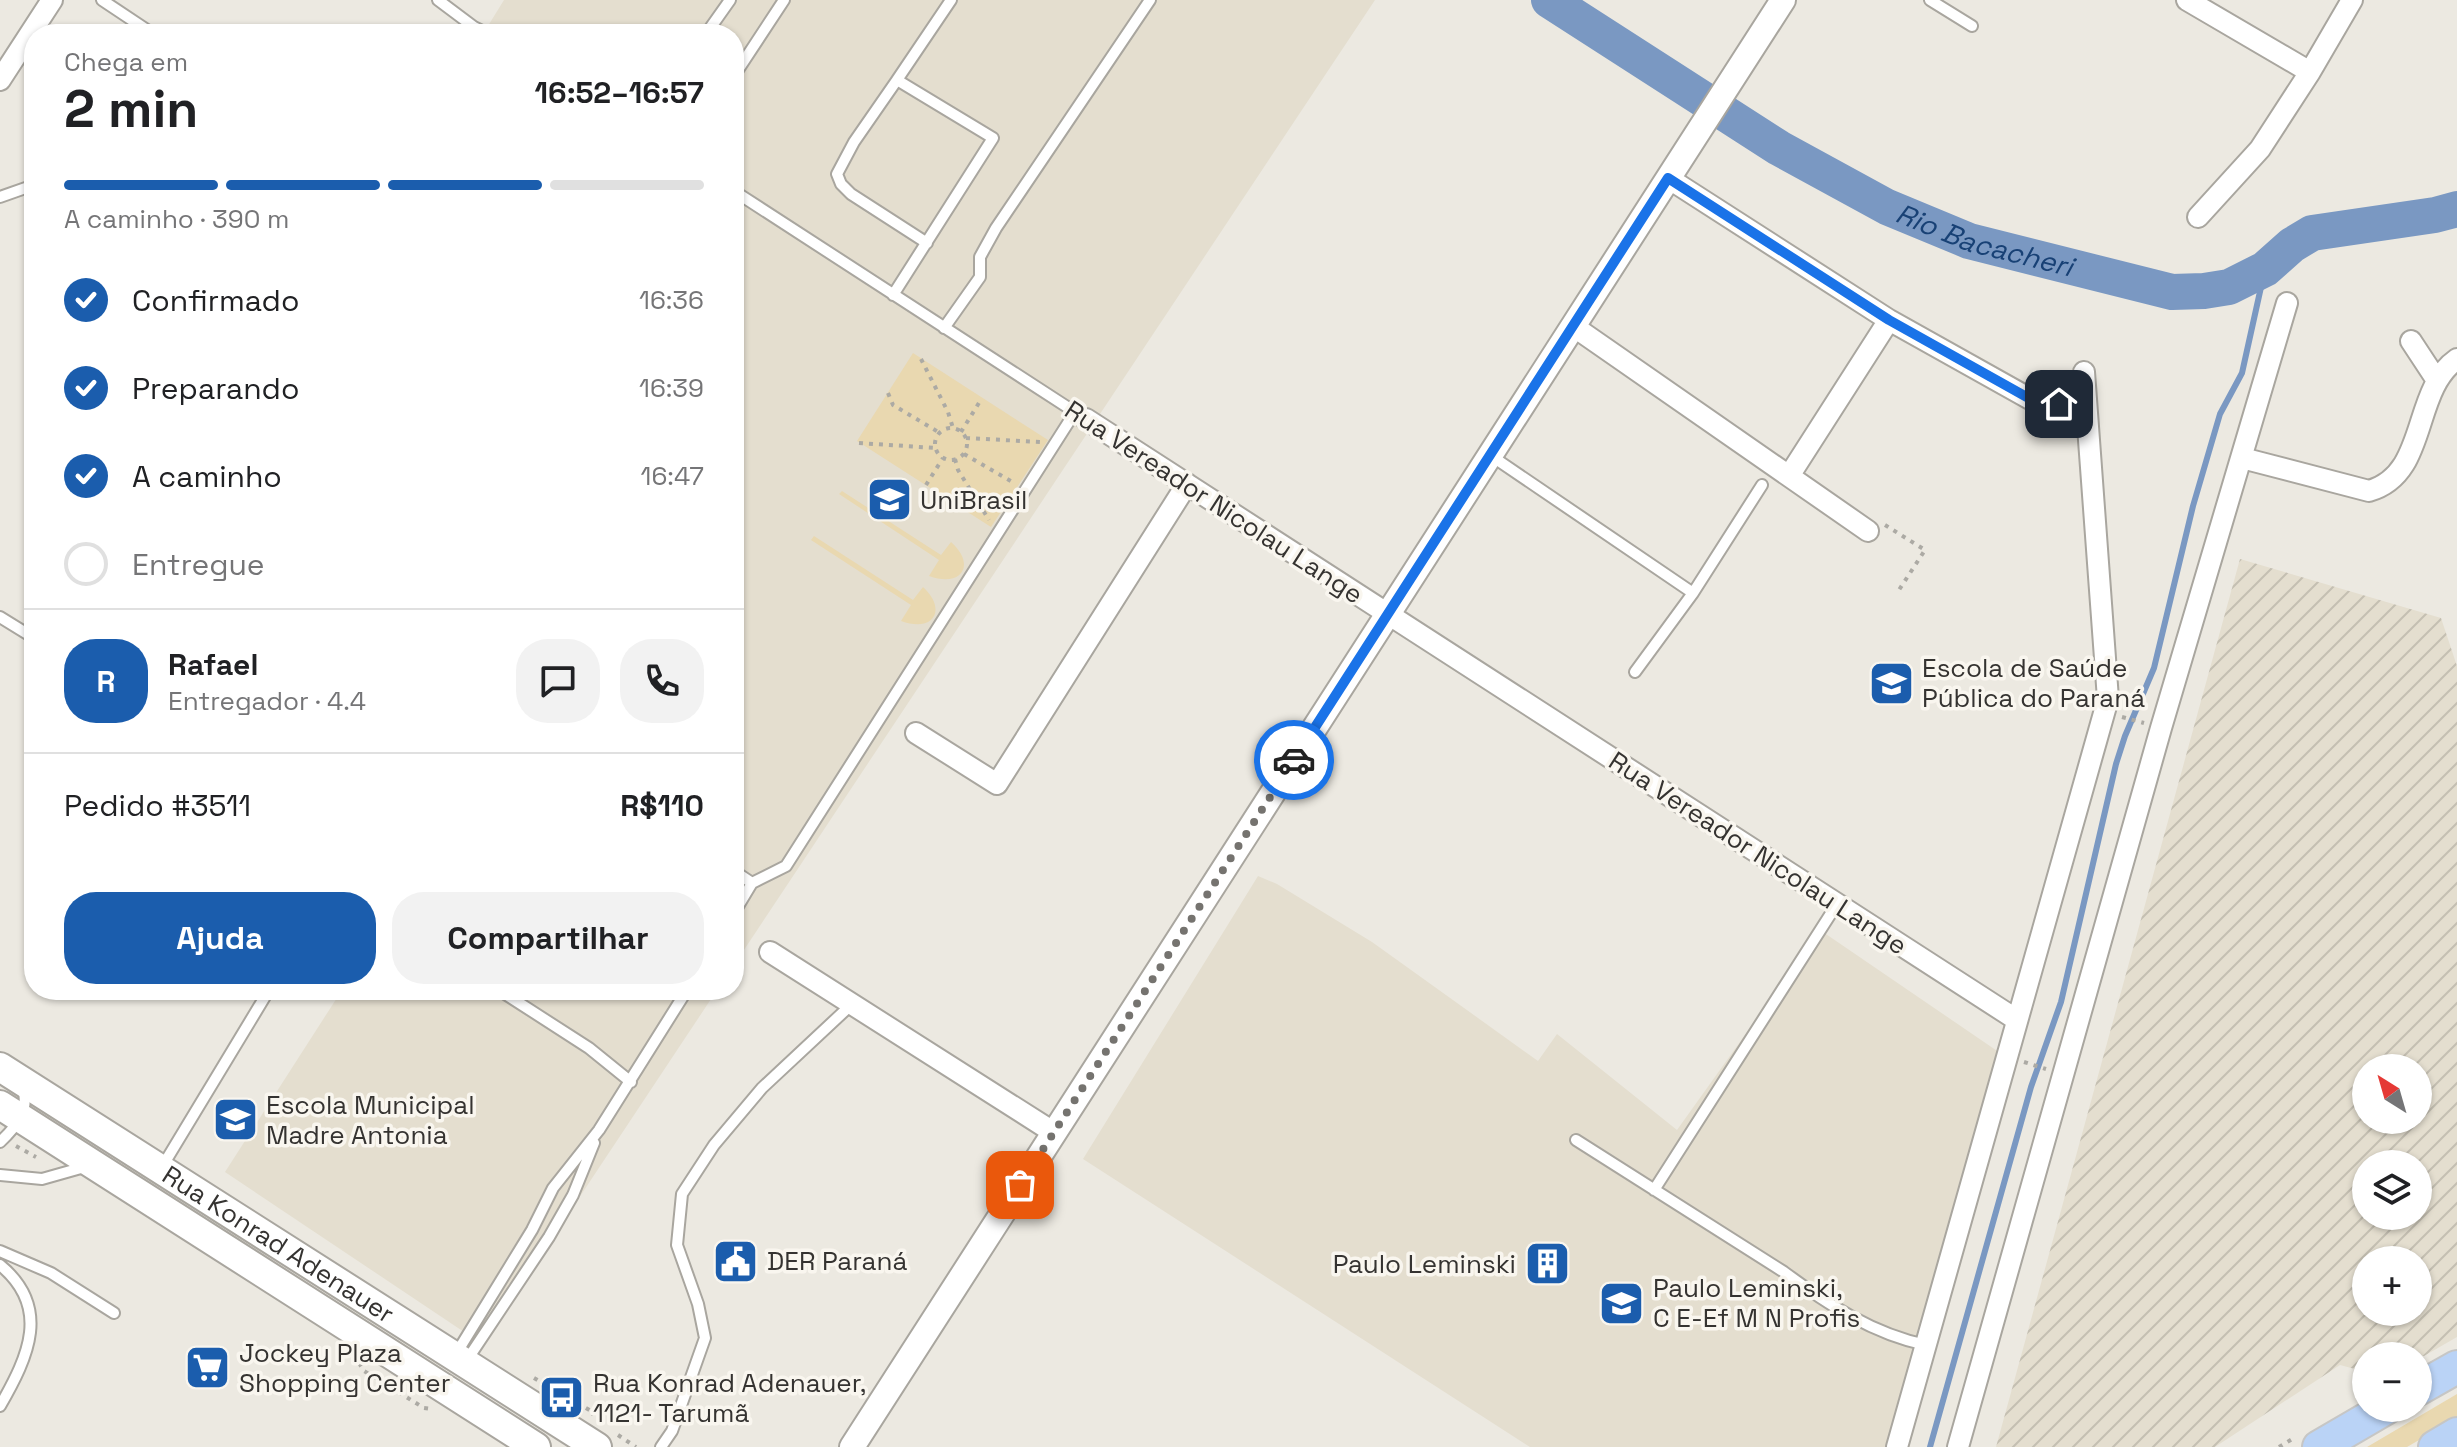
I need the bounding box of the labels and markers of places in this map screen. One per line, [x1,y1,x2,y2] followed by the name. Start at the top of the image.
[2025,370,2093,438] pin
[865,476,913,524] school or university icon: UniBrasil
[920,483,1027,517] place label: UniBrasil
[1922,651,2145,715] place label: Escola de Saúde Pública do Paraná
[1867,659,1915,707] school or university icon: Escola de Saúde Pública do Paraná
[266,1088,475,1152] place label: Escola Municipal Madre Antonia
[211,1096,259,1144] school or university icon: Escola Municipal Madre Antonia
[986,1151,1054,1219] pin
[712,1237,760,1285] public building icon: DER Paraná
[1523,1240,1571,1288] building icon: Paulo Leminski
[767,1244,907,1278] place label: DER Paraná
[1333,1247,1516,1281] place label: Paulo Leminski
[1653,1271,1860,1335] place label: Paulo Leminski, C E-Ef M N Profis
[1598,1279,1646,1327] school or university icon: Paulo Leminski, C E-Ef M N Profis
[239,1336,450,1400] place label: Jockey Plaza Shopping Center
[184,1344,232,1392] supermarket icon: Jockey Plaza Shopping Center
[593,1366,866,1430] place label: Rua Konrad Adenauer, 1121- Tarumã
[538,1374,586,1422] bus stop icon: Rua Konrad Adenauer, 1121- Tarumã

